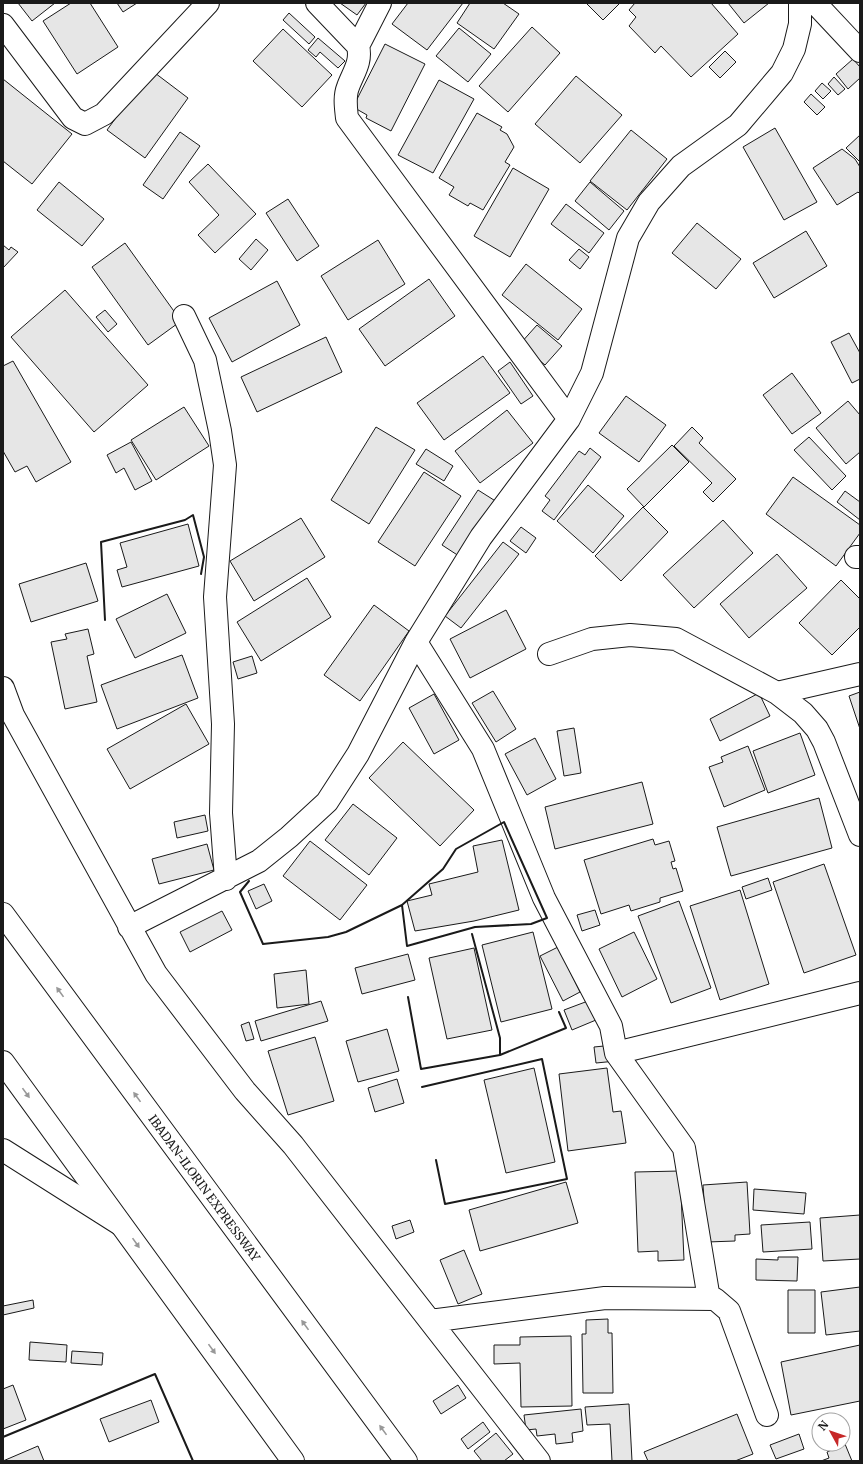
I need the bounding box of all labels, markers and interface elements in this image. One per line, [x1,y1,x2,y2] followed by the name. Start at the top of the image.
[56,986,64,997] one-way arrow
[22,1088,30,1098] one-way arrow
[133,1091,141,1102] one-way arrow
[146,1111,264,1264] street label: IBADAN-ILORIN EXPRESSWAY
[132,1238,140,1249] one-way arrow
[302,1320,310,1330] one-way arrow
[207,1344,215,1354] one-way arrow
[811,1412,851,1452] north arrow
[815,1418,832,1433] text: N
[378,1424,387,1435] one-way arrow

